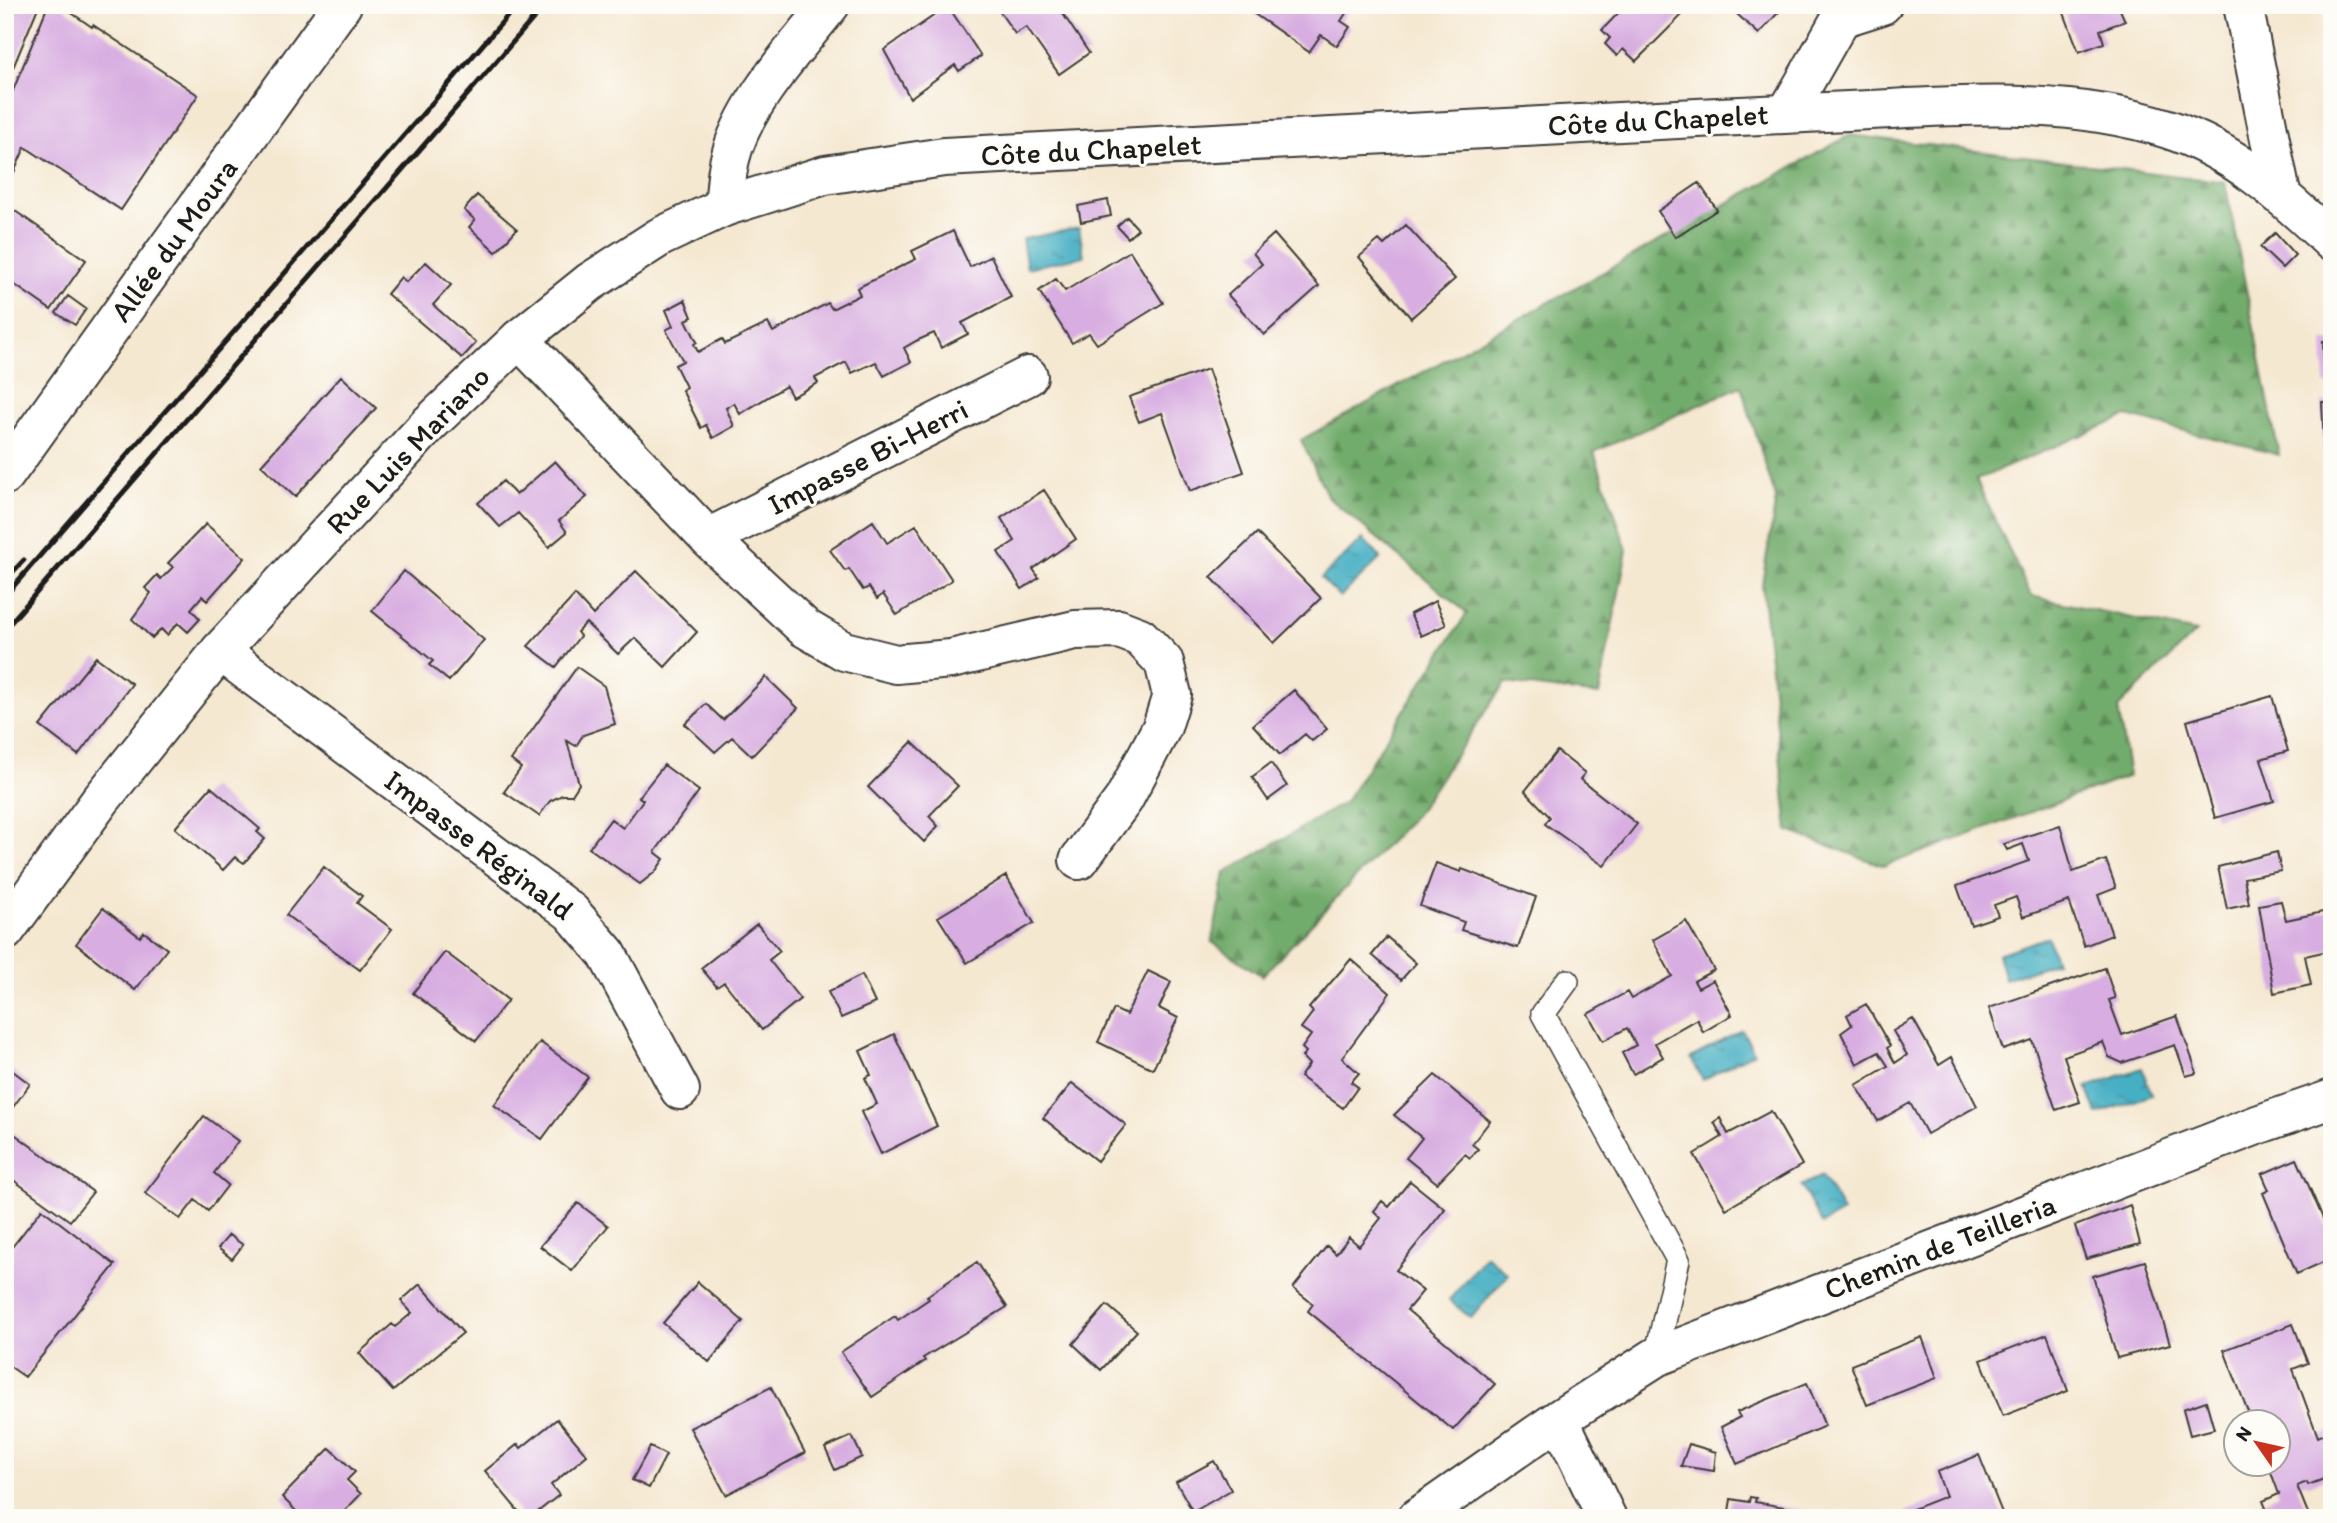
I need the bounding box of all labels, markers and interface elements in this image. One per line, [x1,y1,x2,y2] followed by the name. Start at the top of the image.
[1547,95,1769,144] street label: Côte du Chapelet
[980,125,1202,174] street label: Côte du Chapelet
[102,151,245,329] street label: Allée du Moura
[318,358,497,542] street label: Rue Luis Mariano
[761,390,974,523] street label: Impasse Bi-Herri
[378,762,581,928] street label: Impasse Réginald
[1819,1185,2061,1308] street label: Chemin de Teilleria
[2222,1408,2292,1478] north arrow
[2230,1422,2256,1446] text: N

